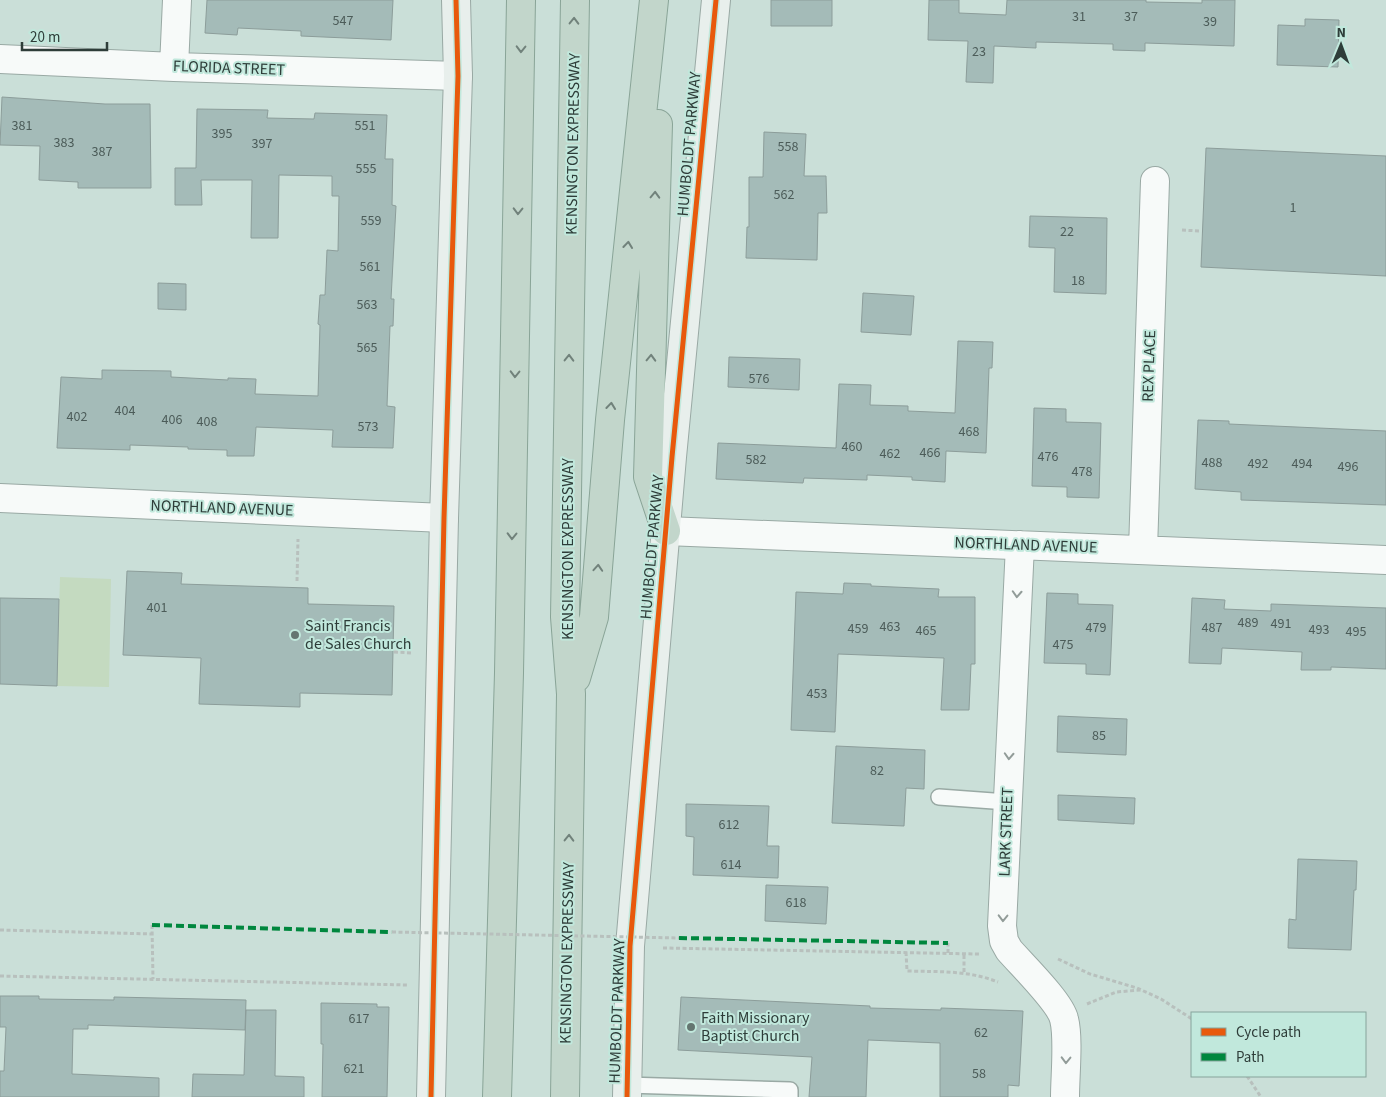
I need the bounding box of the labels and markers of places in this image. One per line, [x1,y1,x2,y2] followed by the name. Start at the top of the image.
[305,615,411,655] place label: Saint Francis de Sales Church
[289,629,301,641] marker: Saint Francis de Sales Church
[701,1007,810,1047] place label: Faith Missionary Baptist Church
[685,1021,697,1033] marker: Faith Missionary Baptist Church

